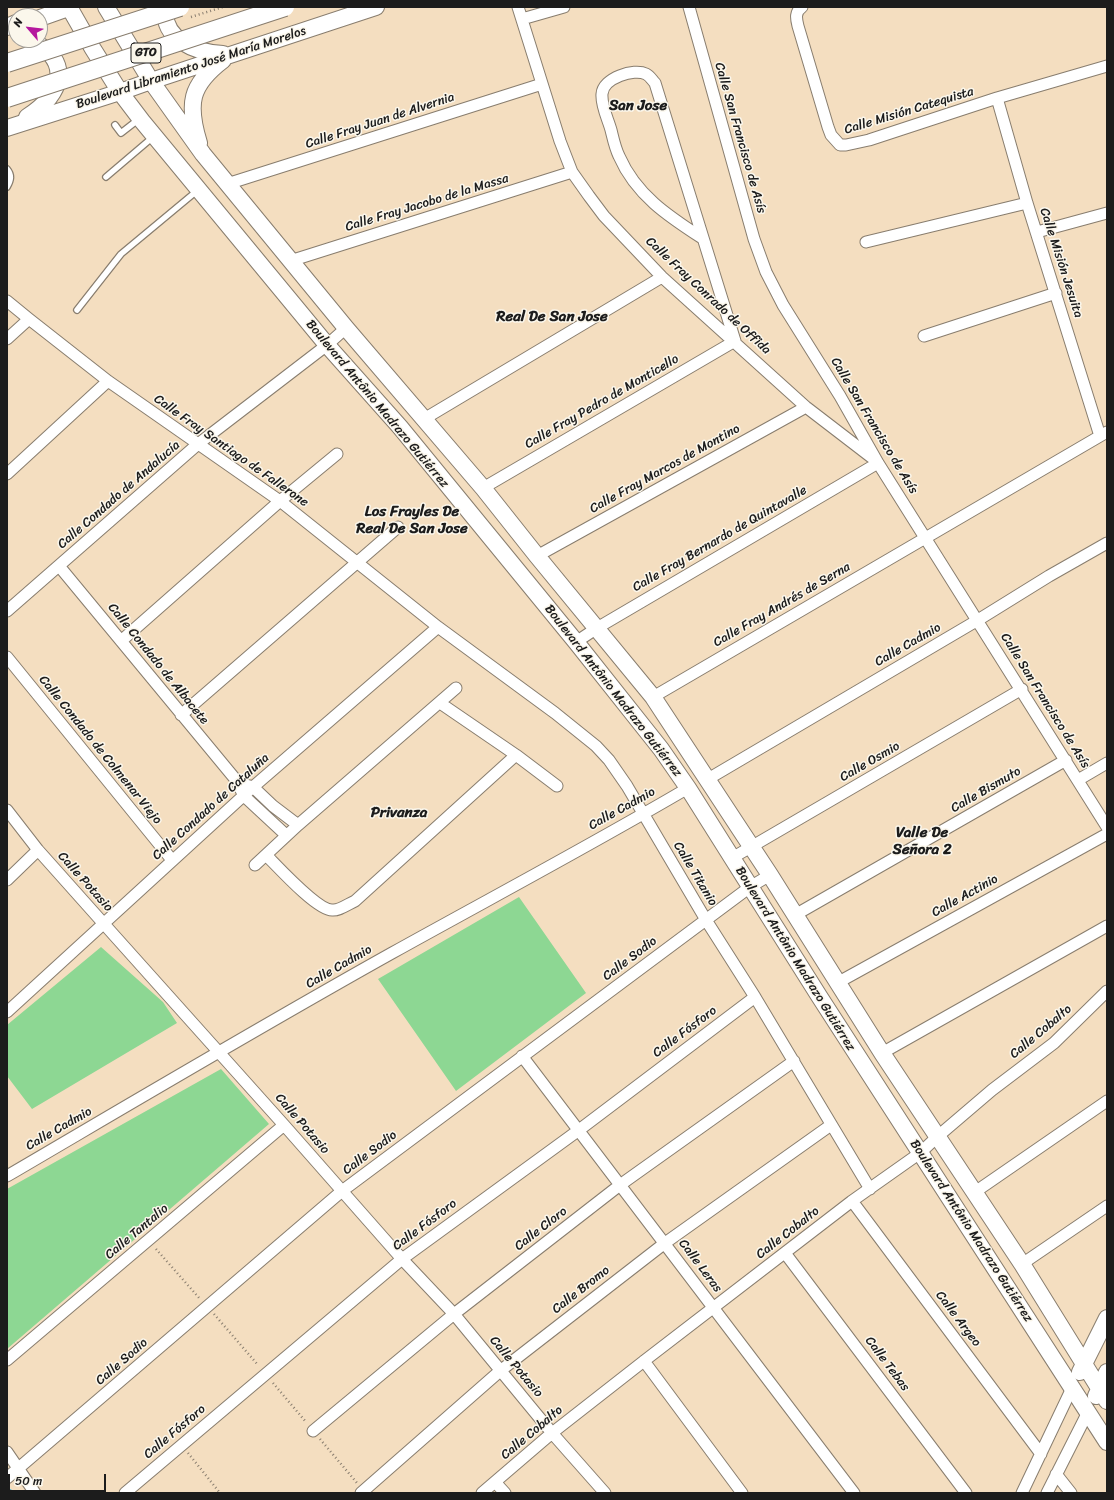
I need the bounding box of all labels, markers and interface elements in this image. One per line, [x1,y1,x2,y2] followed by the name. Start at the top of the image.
[8,8,48,48] north arrow
[8,15,28,30] text: N
[74,23,308,113] street label: Boulevard Libramiento José María Morelos
[131,43,161,63] road number: GTO
[711,61,769,215] street label: Calle San Francisco de Asís
[843,84,975,138] street label: Calle Misión Catequista
[304,90,456,152] street label: Calle Fray Juan de Alvernia
[609,97,667,115] district label: San Jose
[344,171,510,235] street label: Calle Fray Jacobo de la Massa
[1036,206,1086,320] street label: Calle Misión Jesuita
[642,234,774,358] street label: Calle Fray Conrado de Offida
[496,308,608,326] district label: Real De San Jose
[302,317,452,491] street label: Boulevard Antônio Madrazo Gutiérrez
[522,351,682,453] street label: Calle Fray Pedro de Monticello
[827,355,921,497] street label: Calle San Francisco de Asís
[151,391,311,511] street label: Calle Fray Santiago de Fallerone
[587,421,743,517] street label: Calle Fray Marcos de Montino
[55,438,183,552] street label: Calle Condado de Andalucía
[630,483,810,595] street label: Calle Fray Bernardo de Quintavalle
[356,503,468,538] district label: Los Frayles De Real De San Jose
[711,559,853,651] street label: Calle Fray Andrés de Serna
[104,600,212,728] street label: Calle Condado de Albacete
[541,602,685,780] street label: Boulevard Antônio Madrazo Gutiérrez
[872,620,944,670] street label: Calle Cadmio
[997,631,1093,771] street label: Calle San Francisco de Asís
[35,672,165,828] street label: Calle Condado de Colmenar Viejo
[837,739,903,785] street label: Calle Osmio
[149,750,273,864] street label: Calle Condado de Cataluña
[948,764,1024,816] street label: Calle Bismuto
[586,784,658,834] street label: Calle Cadmio
[371,804,427,822] district label: Privanza
[892,824,952,859] district label: Valle De Señora 2
[670,839,720,909] street label: Calle Titanio
[54,849,116,915] street label: Calle Potasio
[732,864,858,1054] street label: Boulevard Antônio Madrazo Gutiérrez
[929,871,1001,921] street label: Calle Actinio
[600,934,660,984] street label: Calle Sodio
[303,942,375,992] street label: Calle Cadmio
[1007,1002,1075,1062] street label: Calle Cobalto
[650,1003,720,1061] street label: Calle Fósforo
[272,1091,332,1157] street label: Calle Potasio
[23,1104,95,1154] street label: Calle Cadmio
[340,1128,400,1178] street label: Calle Sodio
[906,1137,1036,1325] street label: Boulevard Antônio Madrazo Gutiérrez
[390,1196,460,1254] street label: Calle Fósforo
[102,1201,172,1263] street label: Calle Tantalio
[753,1203,823,1263] street label: Calle Cobalto
[512,1204,570,1254] street label: Calle Cloro
[675,1236,725,1296] street label: Calle Leras
[549,1263,613,1317] street label: Calle Bromo
[932,1288,984,1350] street label: Calle Argeo
[486,1333,546,1401] street label: Calle Potasio
[861,1334,913,1394] street label: Calle Tebas
[93,1335,151,1389] street label: Calle Sodio
[141,1402,209,1462] street label: Calle Fósforo
[498,1403,566,1463] street label: Calle Cobalto
[10,1466,108,1492] scale bar
[15,1470,42,1492] text: 50 m

